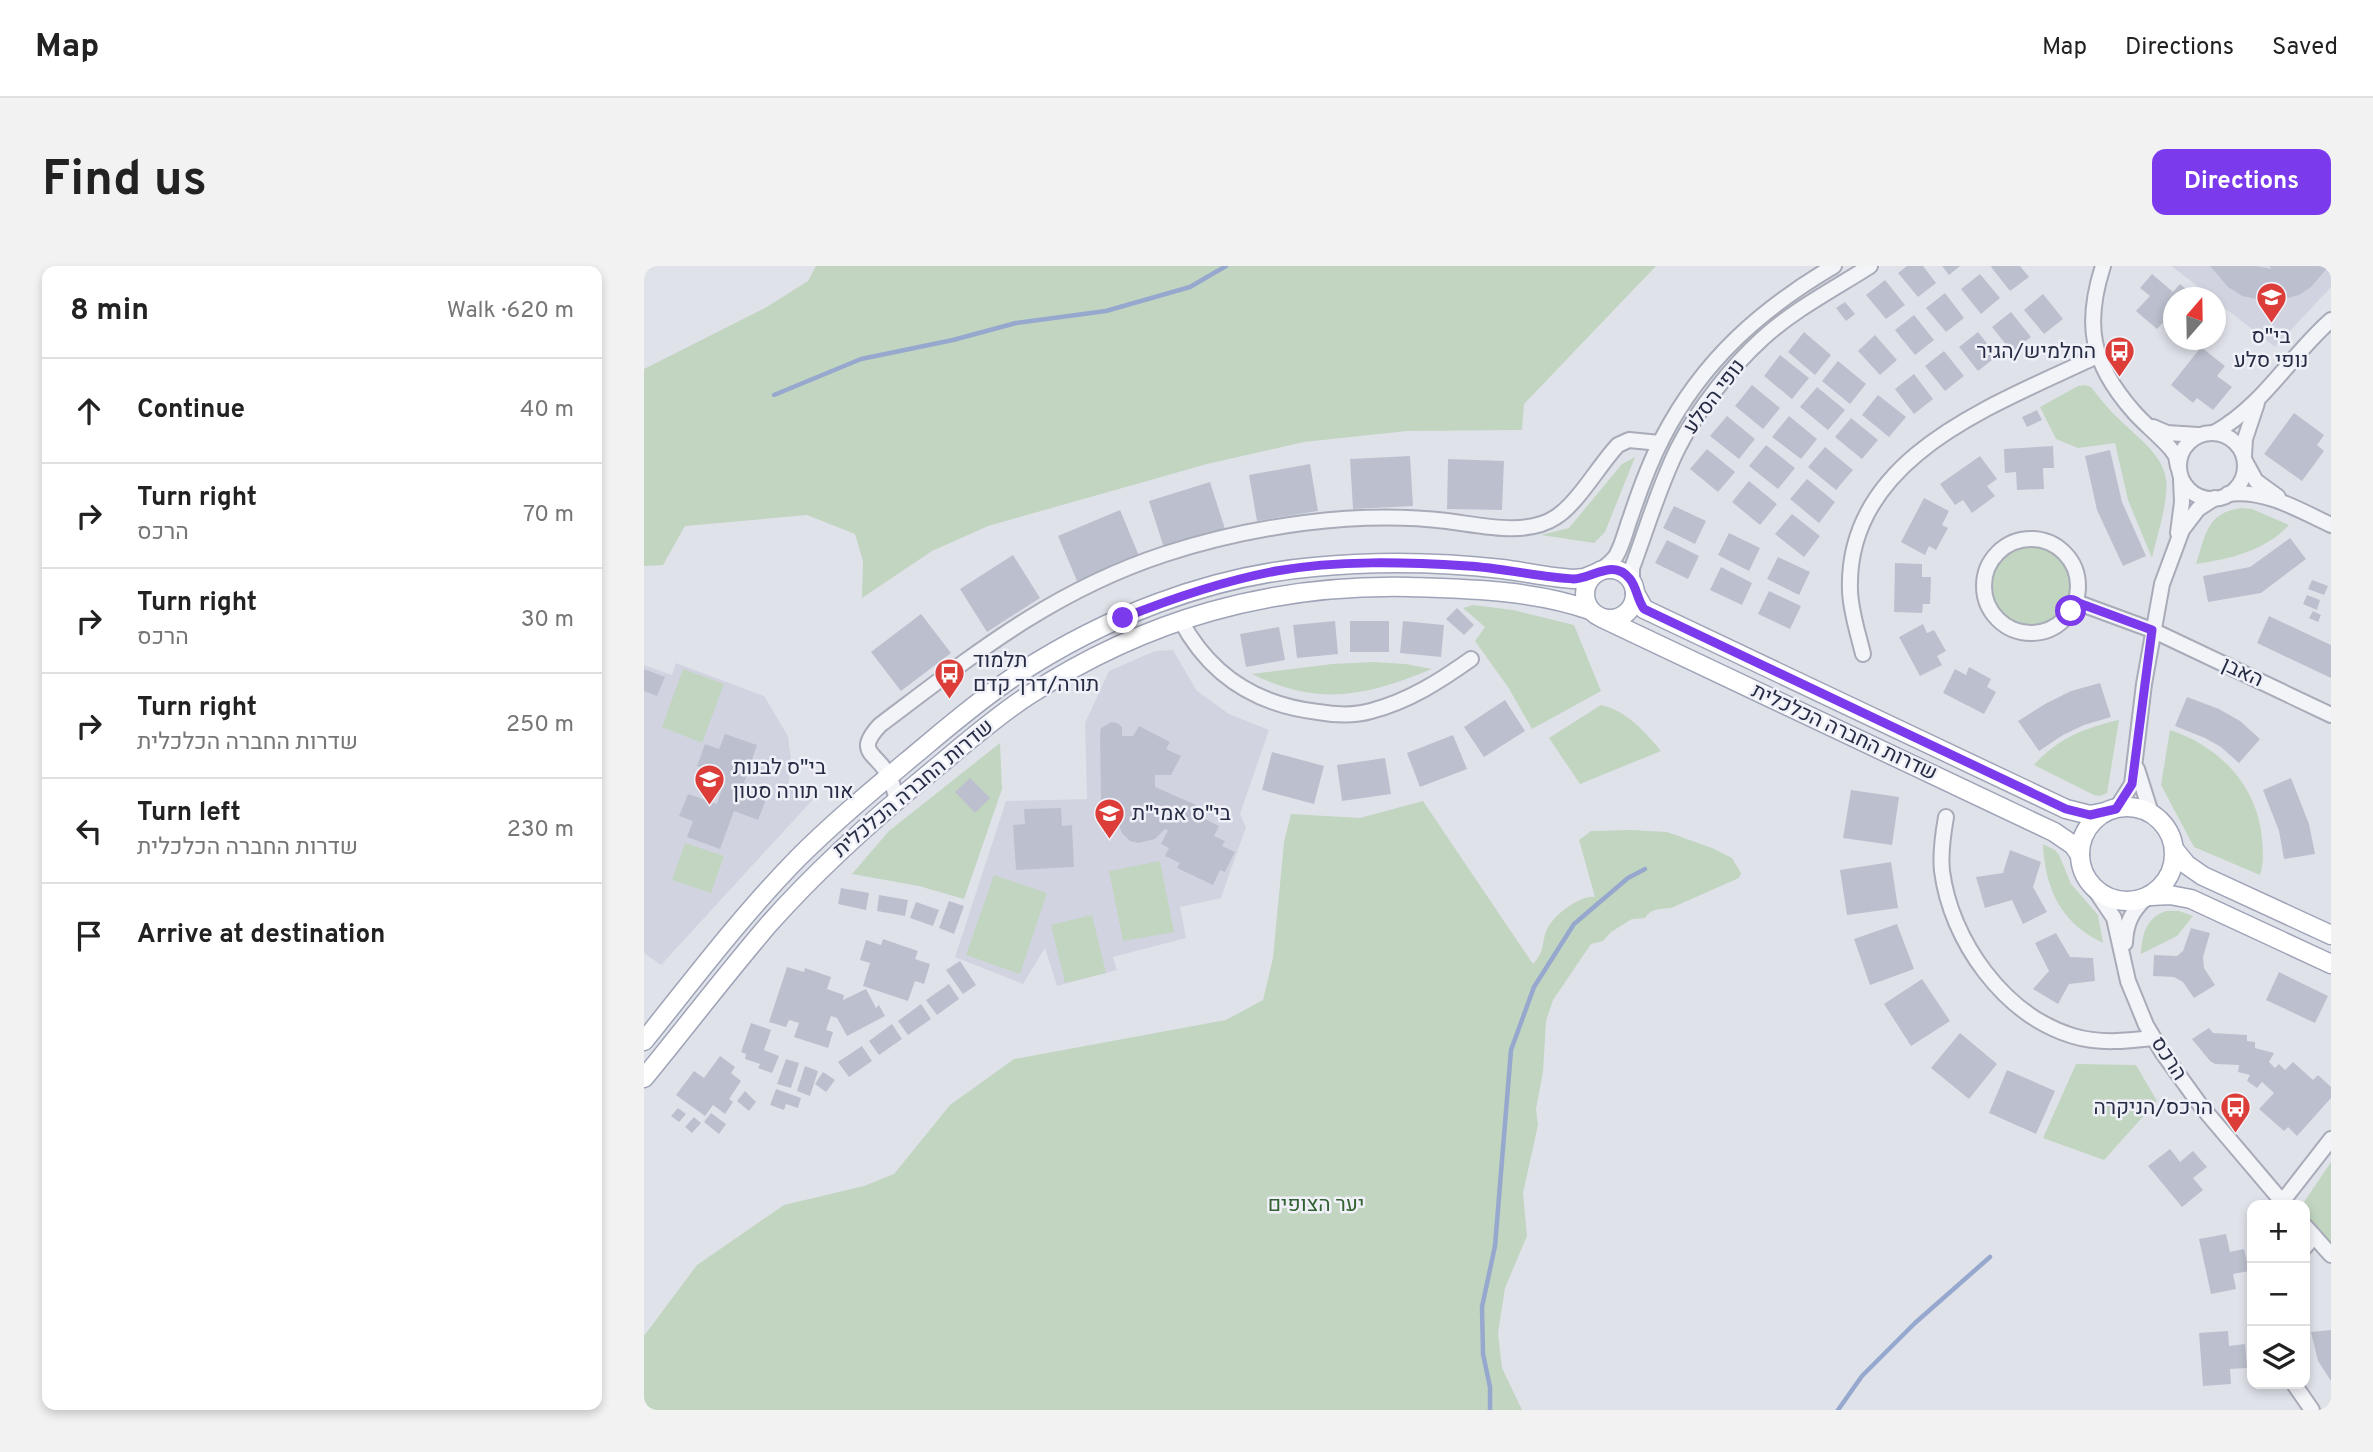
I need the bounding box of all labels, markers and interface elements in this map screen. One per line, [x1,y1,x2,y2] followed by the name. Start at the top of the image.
[35,27,99,69] text: Map
[2042,33,2087,63] text: Map
[2125,33,2234,63] text: Directions
[2272,33,2338,63] text: Saved
[2152,149,2331,215] button: Directions
[42,151,207,213] text: Find us
[2254,280,2288,324] school or university icon: בי"ס נופי סלע
[2163,287,2226,350] north arrow
[70,293,149,330] text: 8 min
[447,297,574,326] text: Walk · 620 m
[2234,324,2308,375] place label: בי"ס נופי סלע
[2102,335,2136,379] bus stop icon: החלמיש/הגיר
[1976,339,2096,366] place label: החלמיש/הגיר
[1678,354,1752,440] street label: נופי הסלע
[70,392,108,430] icon: ahead
[137,394,245,427] text: Continue
[520,396,574,425] text: 40 m
[137,482,257,515] text: Turn right
[70,497,108,535] icon: right
[523,501,574,530] text: 70 m
[137,519,189,548] text: הרכס
[137,587,257,620] text: Turn right
[2055,595,2086,626] route start
[70,602,108,640] icon: right
[1107,602,1138,633] route end
[521,606,574,635] text: 30 m
[137,624,189,653] text: הרכס
[973,648,1099,699] place label: תלמוד תורה/דרך קדם
[2217,652,2267,694] street label: האבן
[933,656,967,700] bus stop icon: תלמוד תורה/דרך קדם
[1747,678,1941,788] street label: שדרות החברה הכלכלית
[137,692,257,725] text: Turn right
[70,707,108,745] icon: right
[506,711,574,740] text: 250 m
[828,714,1000,864] street label: שדרות החברה הכלכלית
[137,729,358,758] text: שדרות החברה הכלכלית
[733,755,853,806] place label: בי"ס לבנות אור תורה סטון
[693,763,727,807] school or university icon: בי"ס לבנות אור תורה סטון
[137,797,241,830] text: Turn left
[1092,797,1126,841] school or university icon: בי"ס אמי"ת
[1132,801,1231,828] place label: בי"ס אמי"ת
[70,812,108,850] icon: left
[507,816,574,845] text: 230 m
[137,834,358,863] text: שדרות החברה הכלכלית
[70,917,108,955] icon: arrive
[137,919,385,952] text: Arrive at destination
[2144,1032,2192,1086] street label: הרכס
[2219,1091,2253,1135] bus stop icon: הרכס/הניקרה
[2093,1095,2213,1122] place label: הרכס/הניקרה
[1268,1192,1364,1219] park label: יער הצופים
[2247,1200,2310,1389] map controls
[2247,1200,2310,1263] button: +
[2247,1263,2310,1326] button: −
[2247,1326,2310,1389] button: layers

